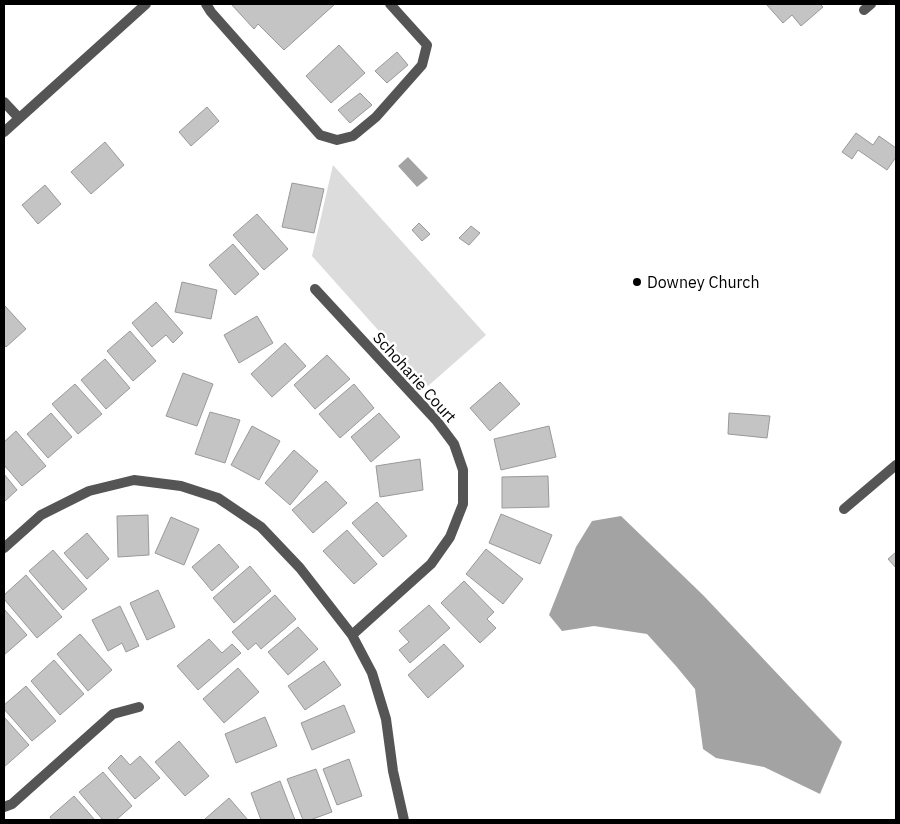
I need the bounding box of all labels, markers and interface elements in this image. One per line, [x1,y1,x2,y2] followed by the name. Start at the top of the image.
[647,272,760,292] place label: Downey Church
[631,276,643,288] marker: Downey Church
[369,328,461,426] street label: Schoharie Court

